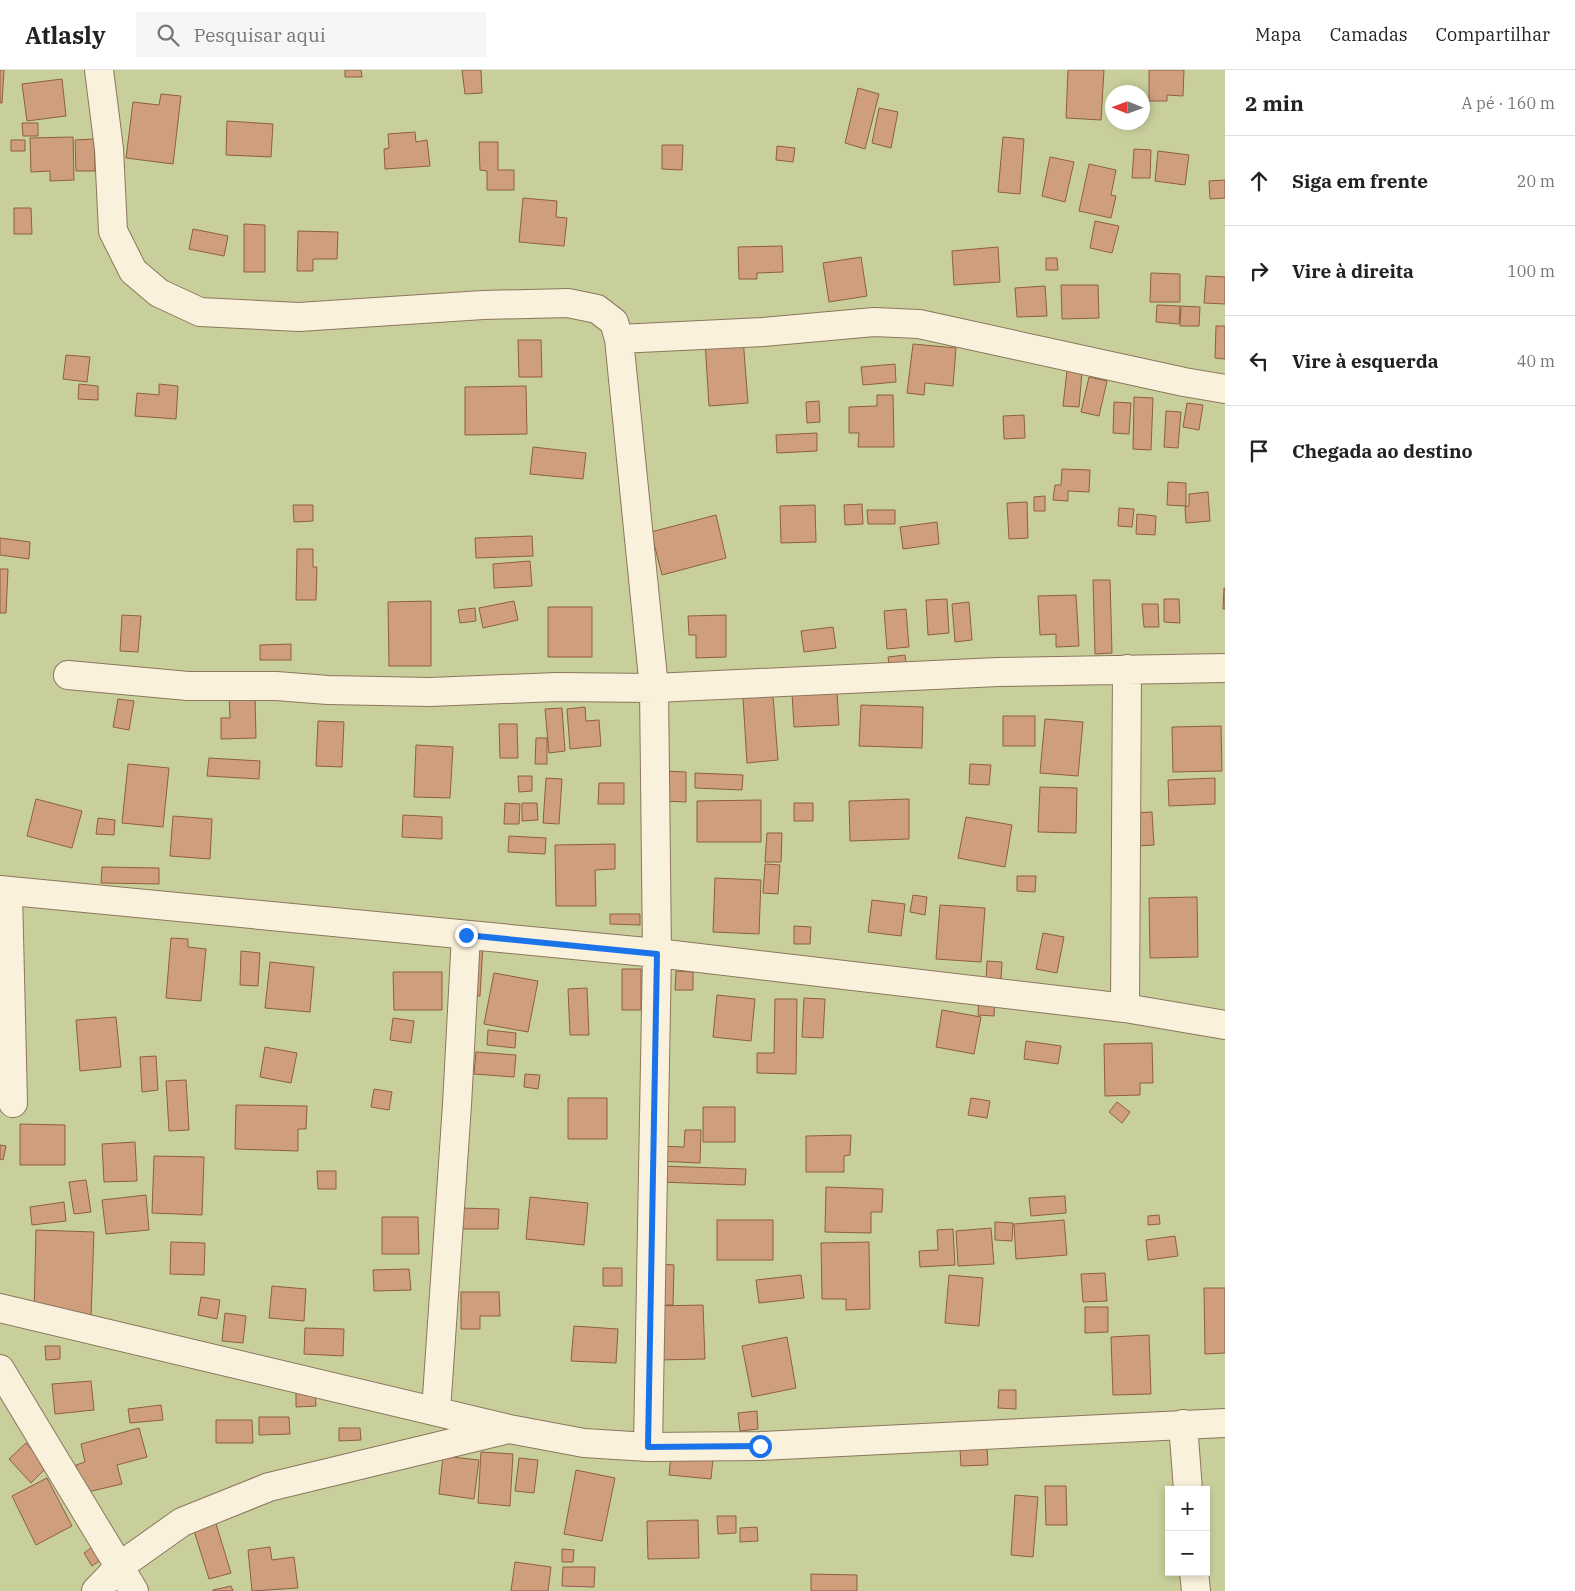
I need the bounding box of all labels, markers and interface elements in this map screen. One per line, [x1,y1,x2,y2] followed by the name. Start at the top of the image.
[136,12,486,57] search box
[25,19,106,51] text: Atlasly
[154,21,182,49] icon: search
[194,23,326,47] text: Pesquisar aqui
[1255,23,1302,46] text: Mapa
[1330,23,1408,46] text: Camadas
[1436,23,1550,46] text: Compartilhar
[1105,85,1150,130] north arrow
[1245,89,1304,117] text: 2 min
[1461,93,1555,113] text: A pé · 160 m
[1245,167,1273,195] icon: ahead
[1292,169,1428,193] text: Siga em frente
[1517,171,1555,191] text: 20 m
[1245,257,1273,285] icon: right
[1292,259,1414,283] text: Vire à direita
[1507,261,1555,281] text: 100 m
[1245,347,1273,375] icon: left
[1292,349,1439,373] text: Vire à esquerda
[1517,351,1555,371] text: 40 m
[1245,437,1273,465] icon: arrive
[1292,439,1473,463] text: Chegada ao destino
[455,924,478,947] route end
[749,1435,772,1458] route start
[1165,1486,1210,1576] map controls
[1165,1486,1210,1531] button: +
[1165,1531,1210,1576] button: −

